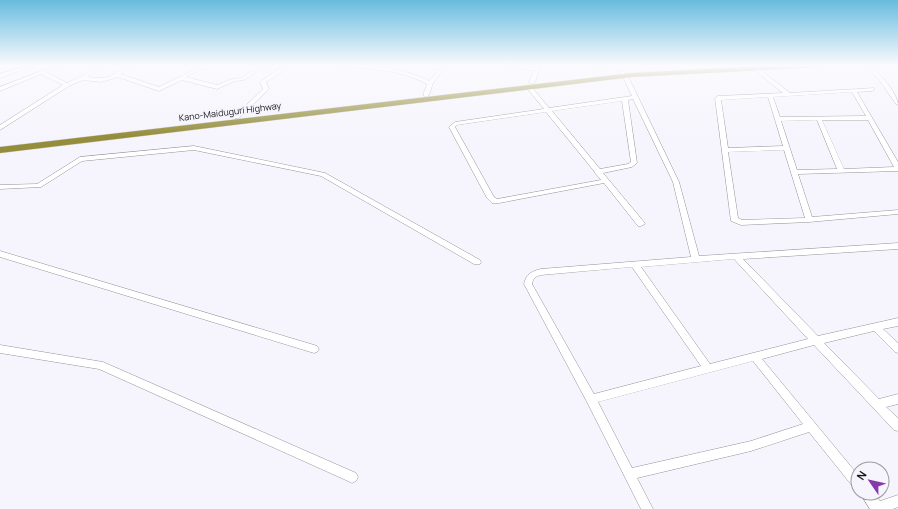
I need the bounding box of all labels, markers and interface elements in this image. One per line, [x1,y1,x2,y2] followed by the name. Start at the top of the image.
[178,99,282,124] street label: Kano-Maiduguri Highway
[850,461,890,501] north arrow
[853,468,870,483] text: N

